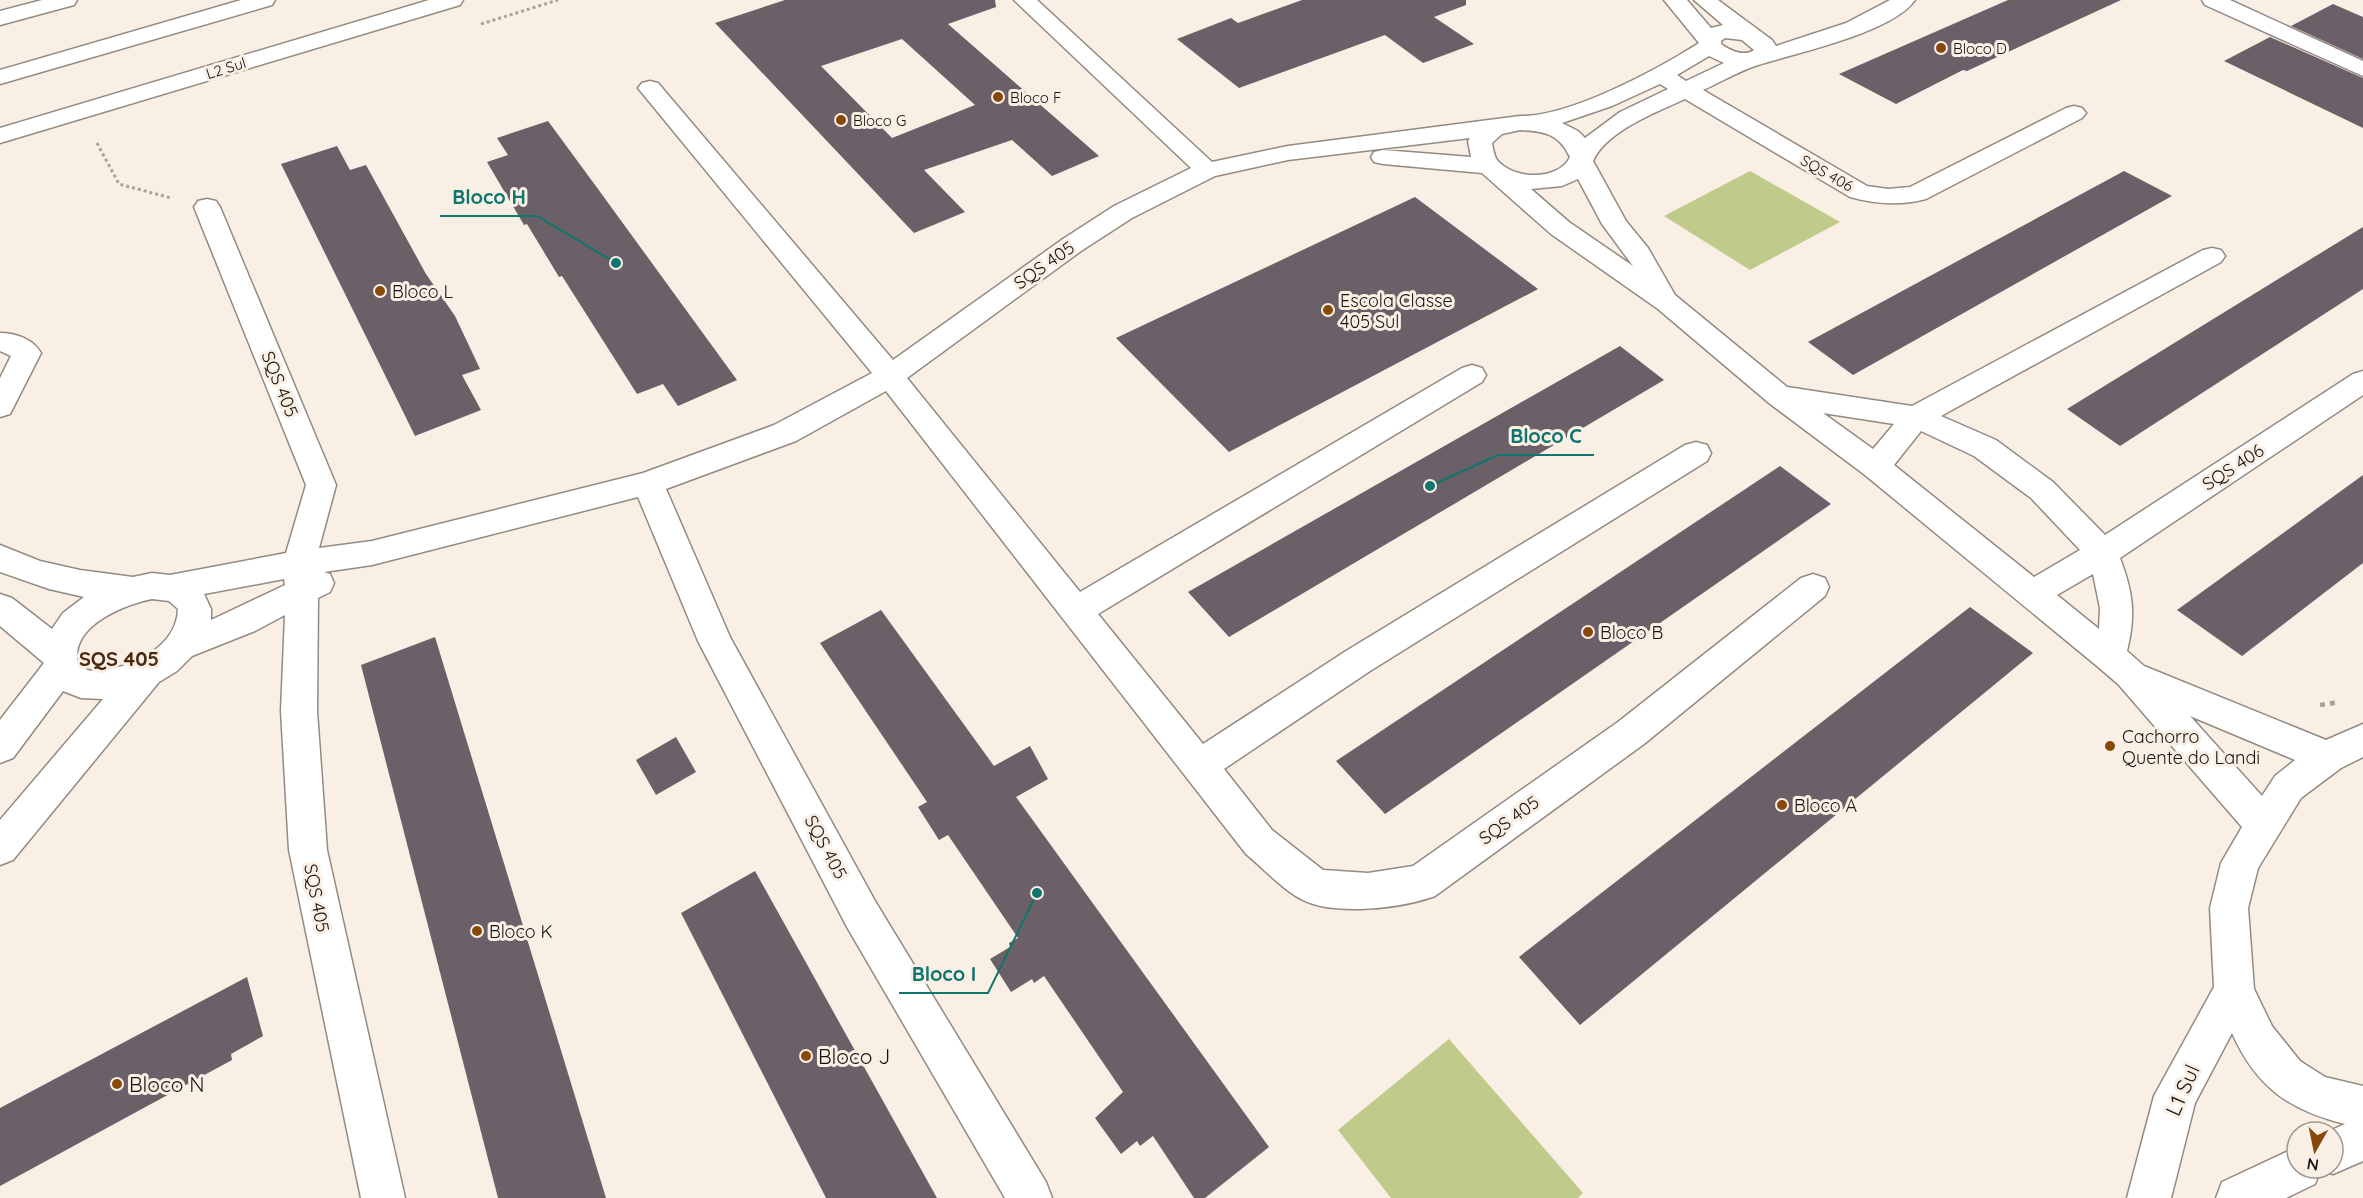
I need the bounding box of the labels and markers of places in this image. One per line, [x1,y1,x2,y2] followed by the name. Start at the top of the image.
[1953,39,2007,58] place label: Bloco D
[1934,41,1948,55] marker: Bloco D
[1010,88,1062,107] place label: Bloco F
[991,90,1005,104] marker: Bloco F
[853,111,906,130] place label: Bloco G
[834,113,848,127] marker: Bloco G
[440,178,537,216] callout: Bloco H
[392,280,454,303] place label: Bloco L
[373,284,387,298] marker: Bloco L
[1340,289,1453,333] place label: Escola Classe 405 Sul
[1321,303,1335,317] marker: Escola Classe 405 Sul
[1498,417,1594,455] callout: Bloco C
[1600,621,1663,644] place label: Bloco B
[1581,625,1595,639] marker: Bloco B
[2122,725,2260,769] place label: Cachorro Quente do Landi
[2103,739,2117,753] marker: Cachorro Quente do Landi
[1794,794,1858,817] place label: Bloco A
[1775,798,1789,812] marker: Bloco A
[489,920,553,943] place label: Bloco K
[470,924,484,938] marker: Bloco K
[899,955,988,993] callout: Bloco I
[818,1043,890,1069] place label: Bloco J
[799,1049,813,1063] marker: Bloco J
[129,1071,205,1097] place label: Bloco N
[110,1077,124,1091] marker: Bloco N

